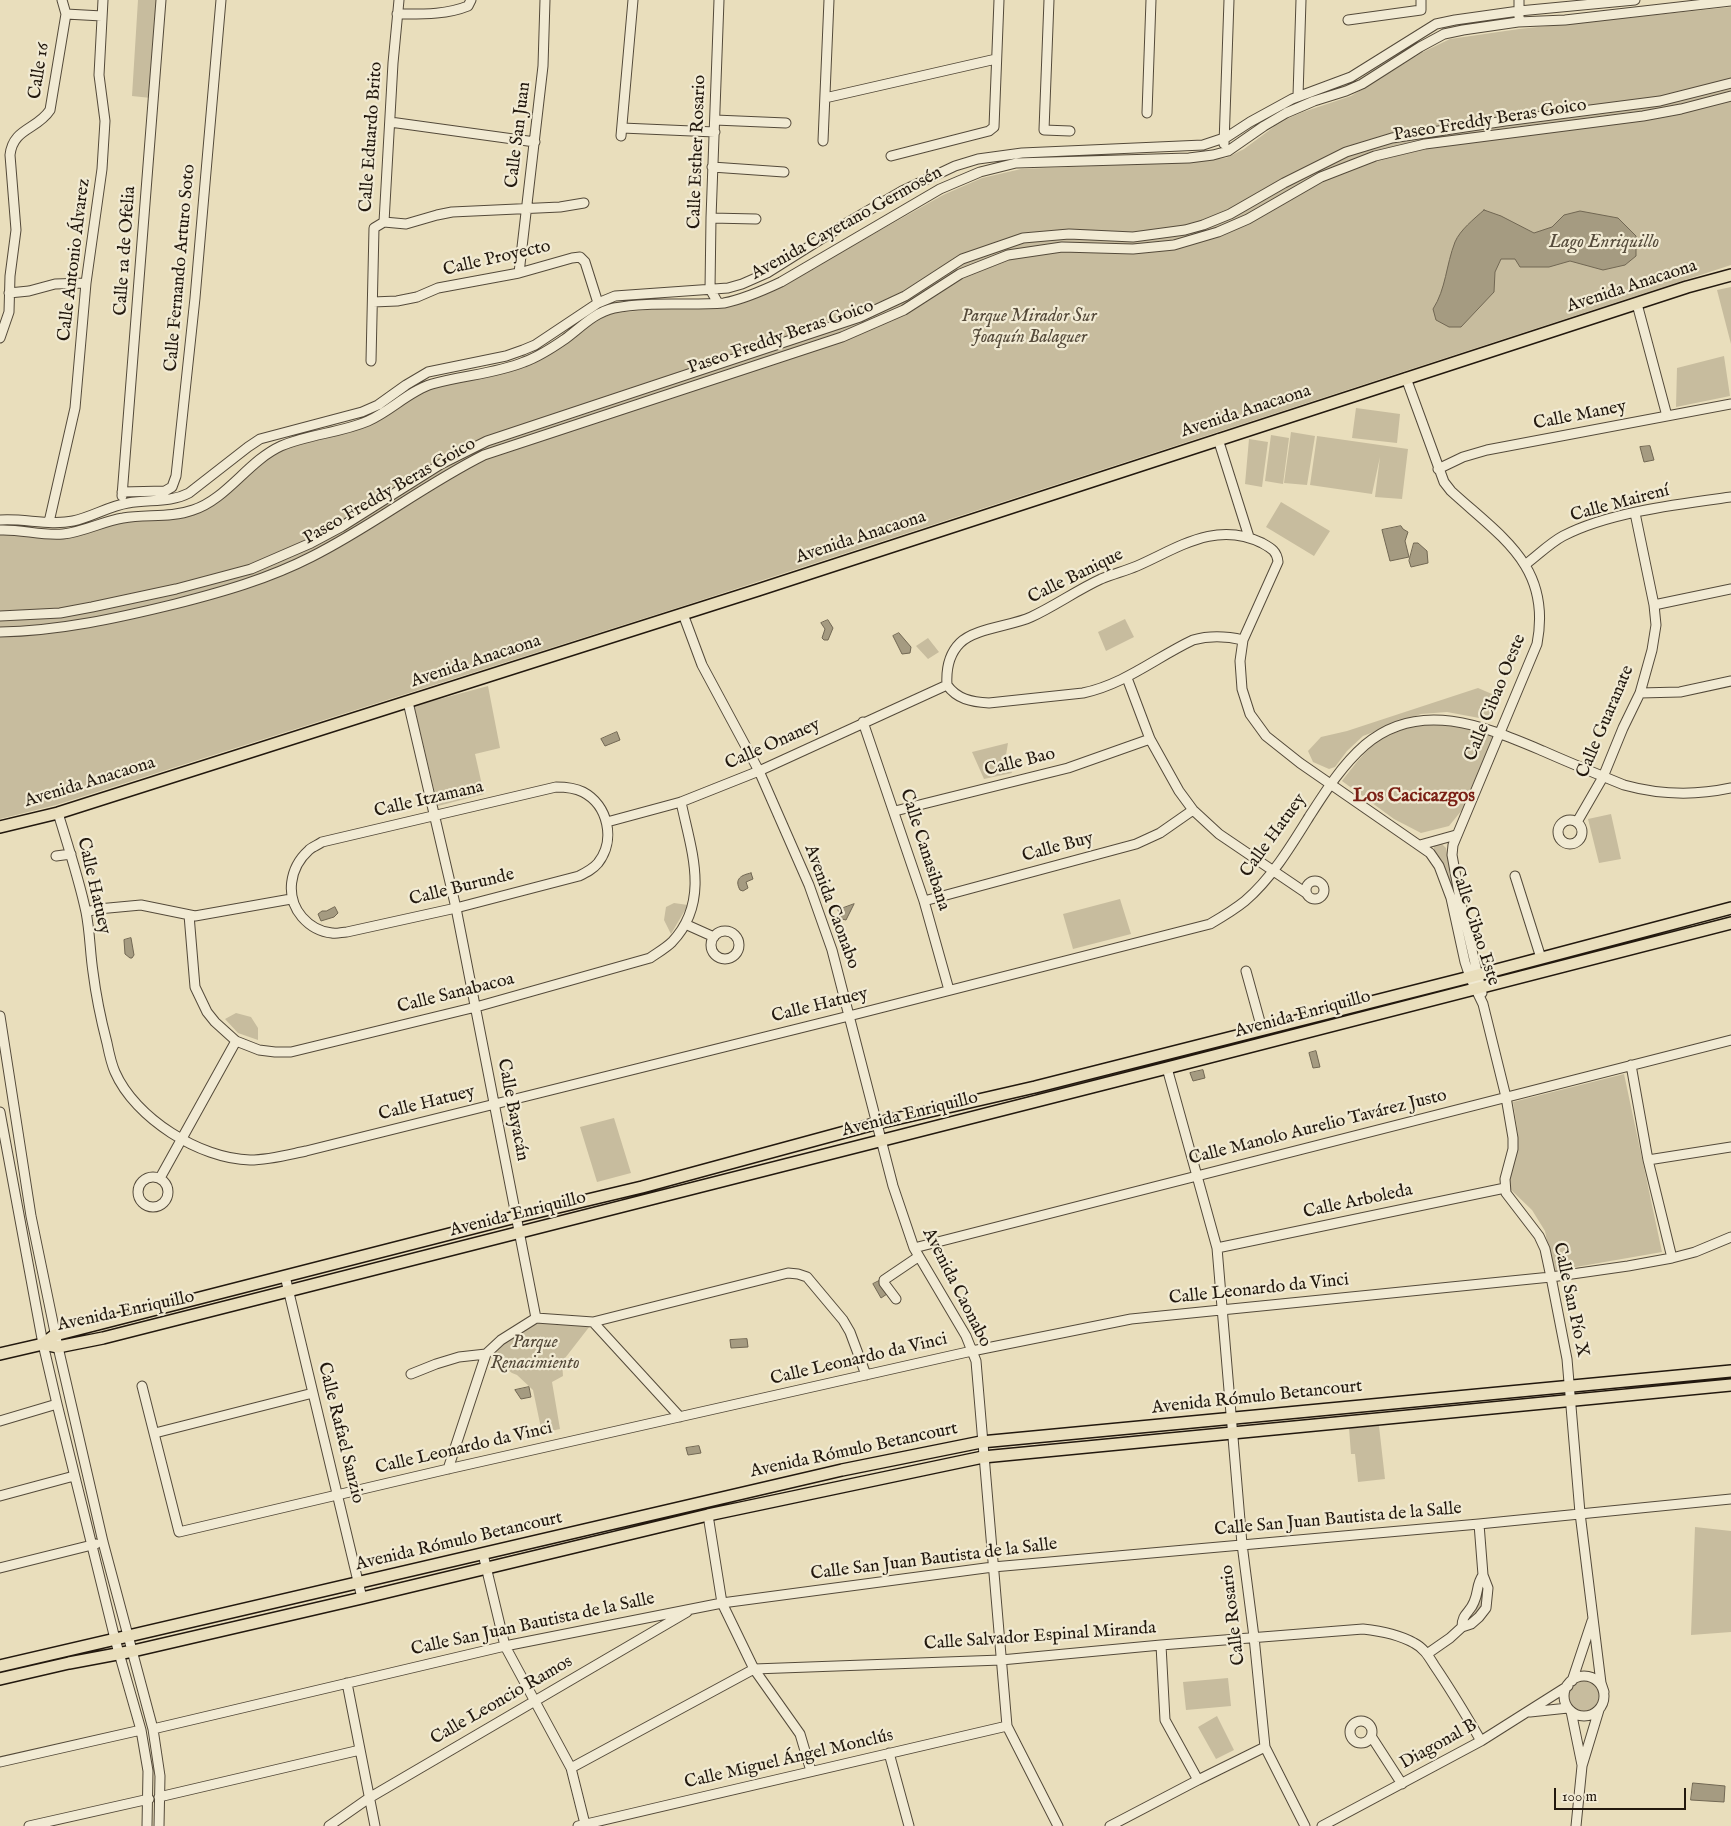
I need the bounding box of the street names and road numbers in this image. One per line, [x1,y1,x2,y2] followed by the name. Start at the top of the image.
[25,41,55,101] street label: Calle 16
[356,61,388,213] street label: Calle Eduardo Brito
[685,74,711,230] street label: Calle Esther Rosario
[502,81,536,189] street label: Calle San Juan
[1392,95,1588,147] street label: Paseo Freddy Beras Goico
[748,162,946,286] street label: Avenida Cayetano Germosén
[161,163,201,373] street label: Calle Fernando Arturo Soto
[54,177,96,343] street label: Calle Antonio Álvarez
[111,185,141,317] street label: Calle 1a de Ofelia
[441,236,553,282] street label: Calle Proyecto
[1564,256,1700,318] street label: Avenida Anacaona
[685,296,877,380] street label: Paseo Freddy Beras Goico
[1178,381,1314,443] street label: Avenida Anacaona
[1532,396,1628,436] street label: Calle Maney
[300,434,480,550] street label: Paseo Freddy Beras Goico
[1568,480,1672,528] street label: Calle Mairení
[793,507,929,569] street label: Avenida Anacaona
[1025,545,1127,609] street label: Calle Banique
[408,631,544,693] street label: Avenida Anacaona
[1461,631,1531,765] street label: Calle Cibao Oeste
[1573,662,1639,782] street label: Calle Guaranate
[722,714,824,776] street label: Calle Onaney
[982,744,1058,782] street label: Calle Bao
[22,753,158,813] street label: Avenida Anacaona
[372,777,486,823] street label: Calle Itzamana
[894,787,954,913] street label: Calle Canasibana
[1236,790,1312,882] street label: Calle Hatuey
[1020,828,1096,868] street label: Calle Buy
[71,836,115,936] street label: Calle Hatuey
[799,842,863,972] street label: Avenida Caonabo
[1445,863,1503,989] street label: Calle Cibao Este
[407,865,517,911] street label: Calle Burunde
[395,969,517,1019] street label: Calle Sanabacoa
[770,984,870,1028] street label: Calle Hatuey
[1233,987,1373,1043] street label: Avenida Enriquillo
[492,1057,532,1163] street label: Calle Bayacán
[377,1082,477,1126] street label: Calle Hatuey
[1187,1085,1449,1171] street label: Calle Manolo Aurelio Tavárez Justo
[840,1088,980,1142] street label: Avenida Enriquillo
[1301,1180,1415,1224] street label: Calle Arboleda
[448,1188,588,1242] street label: Avenida Enriquillo
[917,1225,995,1351] street label: Avenida Caonabo
[1547,1241,1593,1359] street label: Calle San Pío X
[1168,1270,1350,1310] street label: Calle Leonardo da Vinci
[56,1287,196,1337] street label: Avenida Enriquillo
[769,1329,949,1391] street label: Calle Leonardo da Vinci
[312,1360,368,1506] street label: Calle Rafael Sanzio
[1151,1376,1363,1420] street label: Avenida Rómulo Betancourt
[374,1418,554,1480] street label: Calle Leonardo da Vinci
[748,1418,960,1484] street label: Avenida Rómulo Betancourt
[1213,1498,1463,1542] street label: Calle San Juan Bautista de la Salle
[353,1508,565,1576] street label: Avenida Rómulo Betancourt
[809,1534,1059,1586] street label: Calle San Juan Bautista de la Salle
[1217,1564,1251,1666] street label: Calle Rosario
[409,1589,657,1661] street label: Calle San Juan Bautista de la Salle
[923,1618,1157,1656] street label: Calle Salvador Espinal Miranda
[427,1652,577,1750] street label: Calle Leoncio Ramos
[1397,1715,1481,1775] street label: Diagonal B
[683,1725,895,1795] street label: Calle Miguel Ángel Monclús

